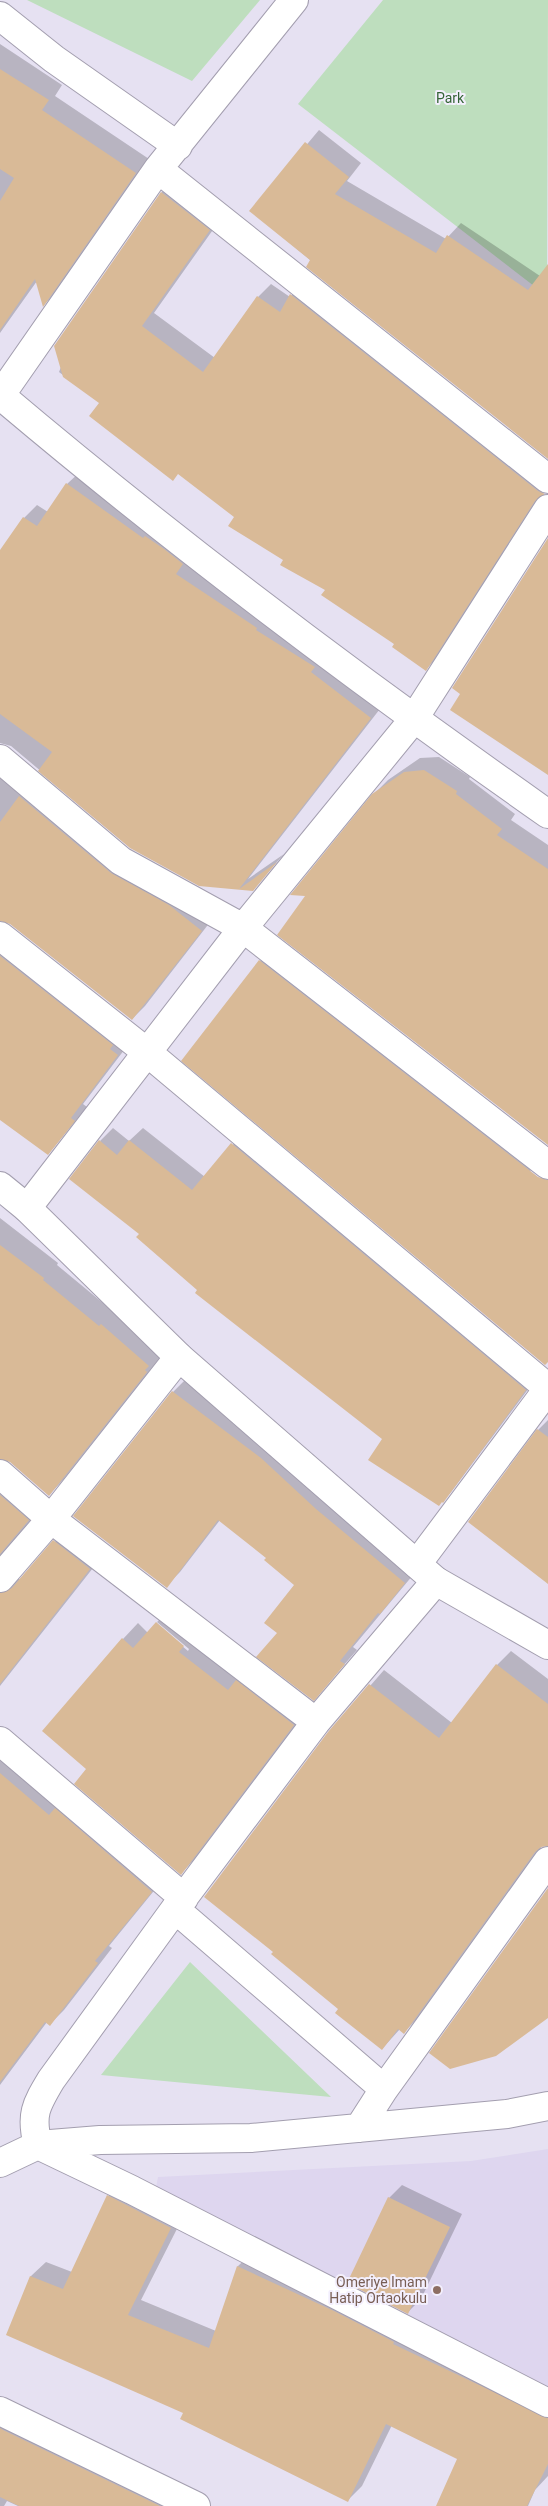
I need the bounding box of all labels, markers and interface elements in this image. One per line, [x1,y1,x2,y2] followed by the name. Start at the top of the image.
[436,90,465,106] park label: Park
[329,2274,427,2306] place label: Omeriye Imam Hatip Ortaokulu
[431,2284,443,2296] marker: Omeriye Imam Hatip Ortaokulu

